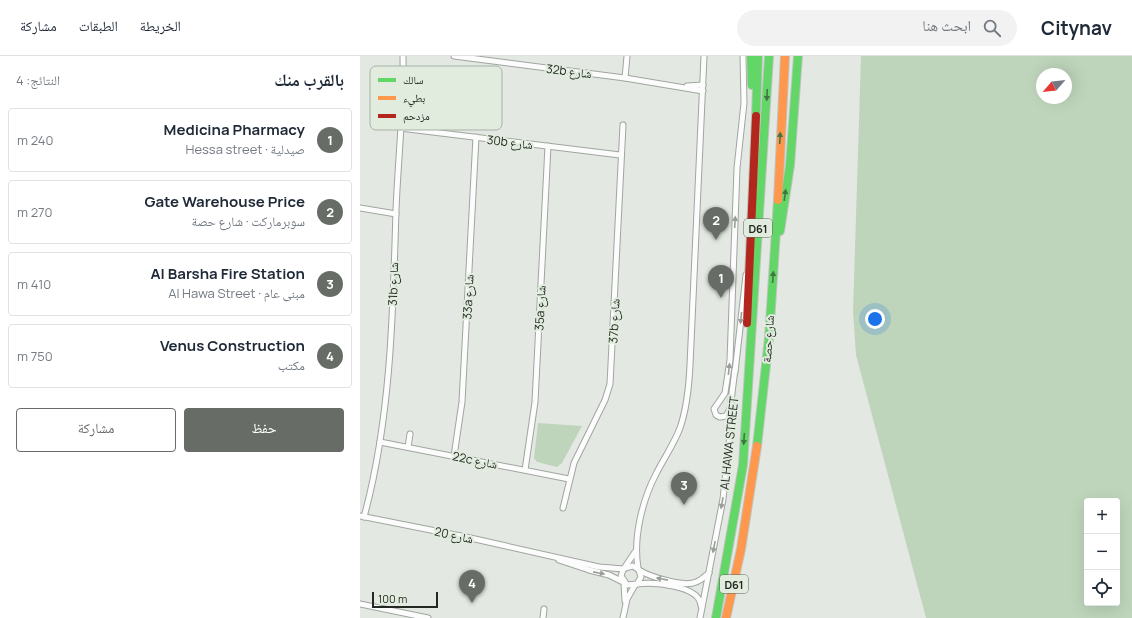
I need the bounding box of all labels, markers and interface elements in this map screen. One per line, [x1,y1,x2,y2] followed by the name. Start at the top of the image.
[737,10,1017,46] search box
[922,15,971,36] text: ابحث هنا
[1041,15,1112,41] text: Citynav
[20,16,57,35] text: مشاركة
[79,16,118,35] text: الطبقات
[140,16,181,35] text: الخريطة
[981,17,1003,39] icon: search
[545,60,593,82] street label: 32b شارع
[370,66,502,130] legend
[274,68,344,91] text: بالقرب منك
[1036,68,1072,104] north arrow
[16,71,60,89] text: النتائج: 4
[403,72,423,87] text: سالك
[764,89,771,101] one-way arrow
[403,90,425,107] text: بطيء
[403,108,430,124] text: مزدحم
[164,119,305,140] text: Medicina Pharmacy
[17,131,53,149] text: 240 m
[327,131,333,149] text: 1
[486,131,534,153] street label: 30b شارع
[777,132,784,144] one-way arrow
[186,140,305,158] text: صيدلية · Hessa street
[782,189,788,201] one-way arrow
[144,191,305,212] text: Gate Warehouse Price
[17,203,53,221] text: 270 m
[326,203,334,221] text: 2
[703,207,729,240] pin: 2
[192,212,305,230] text: سوبرماركت · شارع حصة
[731,216,738,228] one-way arrow
[744,219,772,237] road number: D61
[384,262,402,306] street label: 31b شارع
[151,263,305,284] text: Al Barsha Fire Station
[708,265,734,298] pin: 1
[769,271,776,283] one-way arrow
[458,274,478,320] street label: 33a شارع
[17,275,51,293] text: 410 m
[326,275,334,293] text: 3
[168,284,305,302] text: مبنى عام · Al Hawa Street
[530,285,550,331] street label: 35a شارع
[604,298,624,344] street label: 37b شارع
[865,309,885,329] your location
[737,312,744,324] one-way arrow
[758,315,778,363] street label: شارع حصة
[160,335,305,356] text: Venus Construction
[17,347,53,365] text: 750 m
[326,347,334,365] text: 4
[278,356,305,374] text: مكتب
[725,363,732,375] one-way arrow
[716,395,742,491] street label: AL HAWA STREET
[16,408,176,452] button: مشاركة
[184,408,344,452] button: حفظ
[741,433,748,445] one-way arrow
[451,447,499,473] street label: 22c شارع
[671,472,697,505] pin: 3
[719,497,725,509] one-way arrow
[1084,498,1120,606] map controls
[1084,498,1120,534] button: +
[433,523,475,547] street label: شارع 20
[1084,534,1120,570] button: −
[711,541,717,553] one-way arrow
[459,570,485,603] pin: 4
[593,570,605,576] one-way arrow
[1084,570,1120,606] button: locate
[656,575,668,581] one-way arrow
[720,575,748,593] road number: D61
[372,590,438,609] scale bar
[378,591,407,606] text: 100 m

